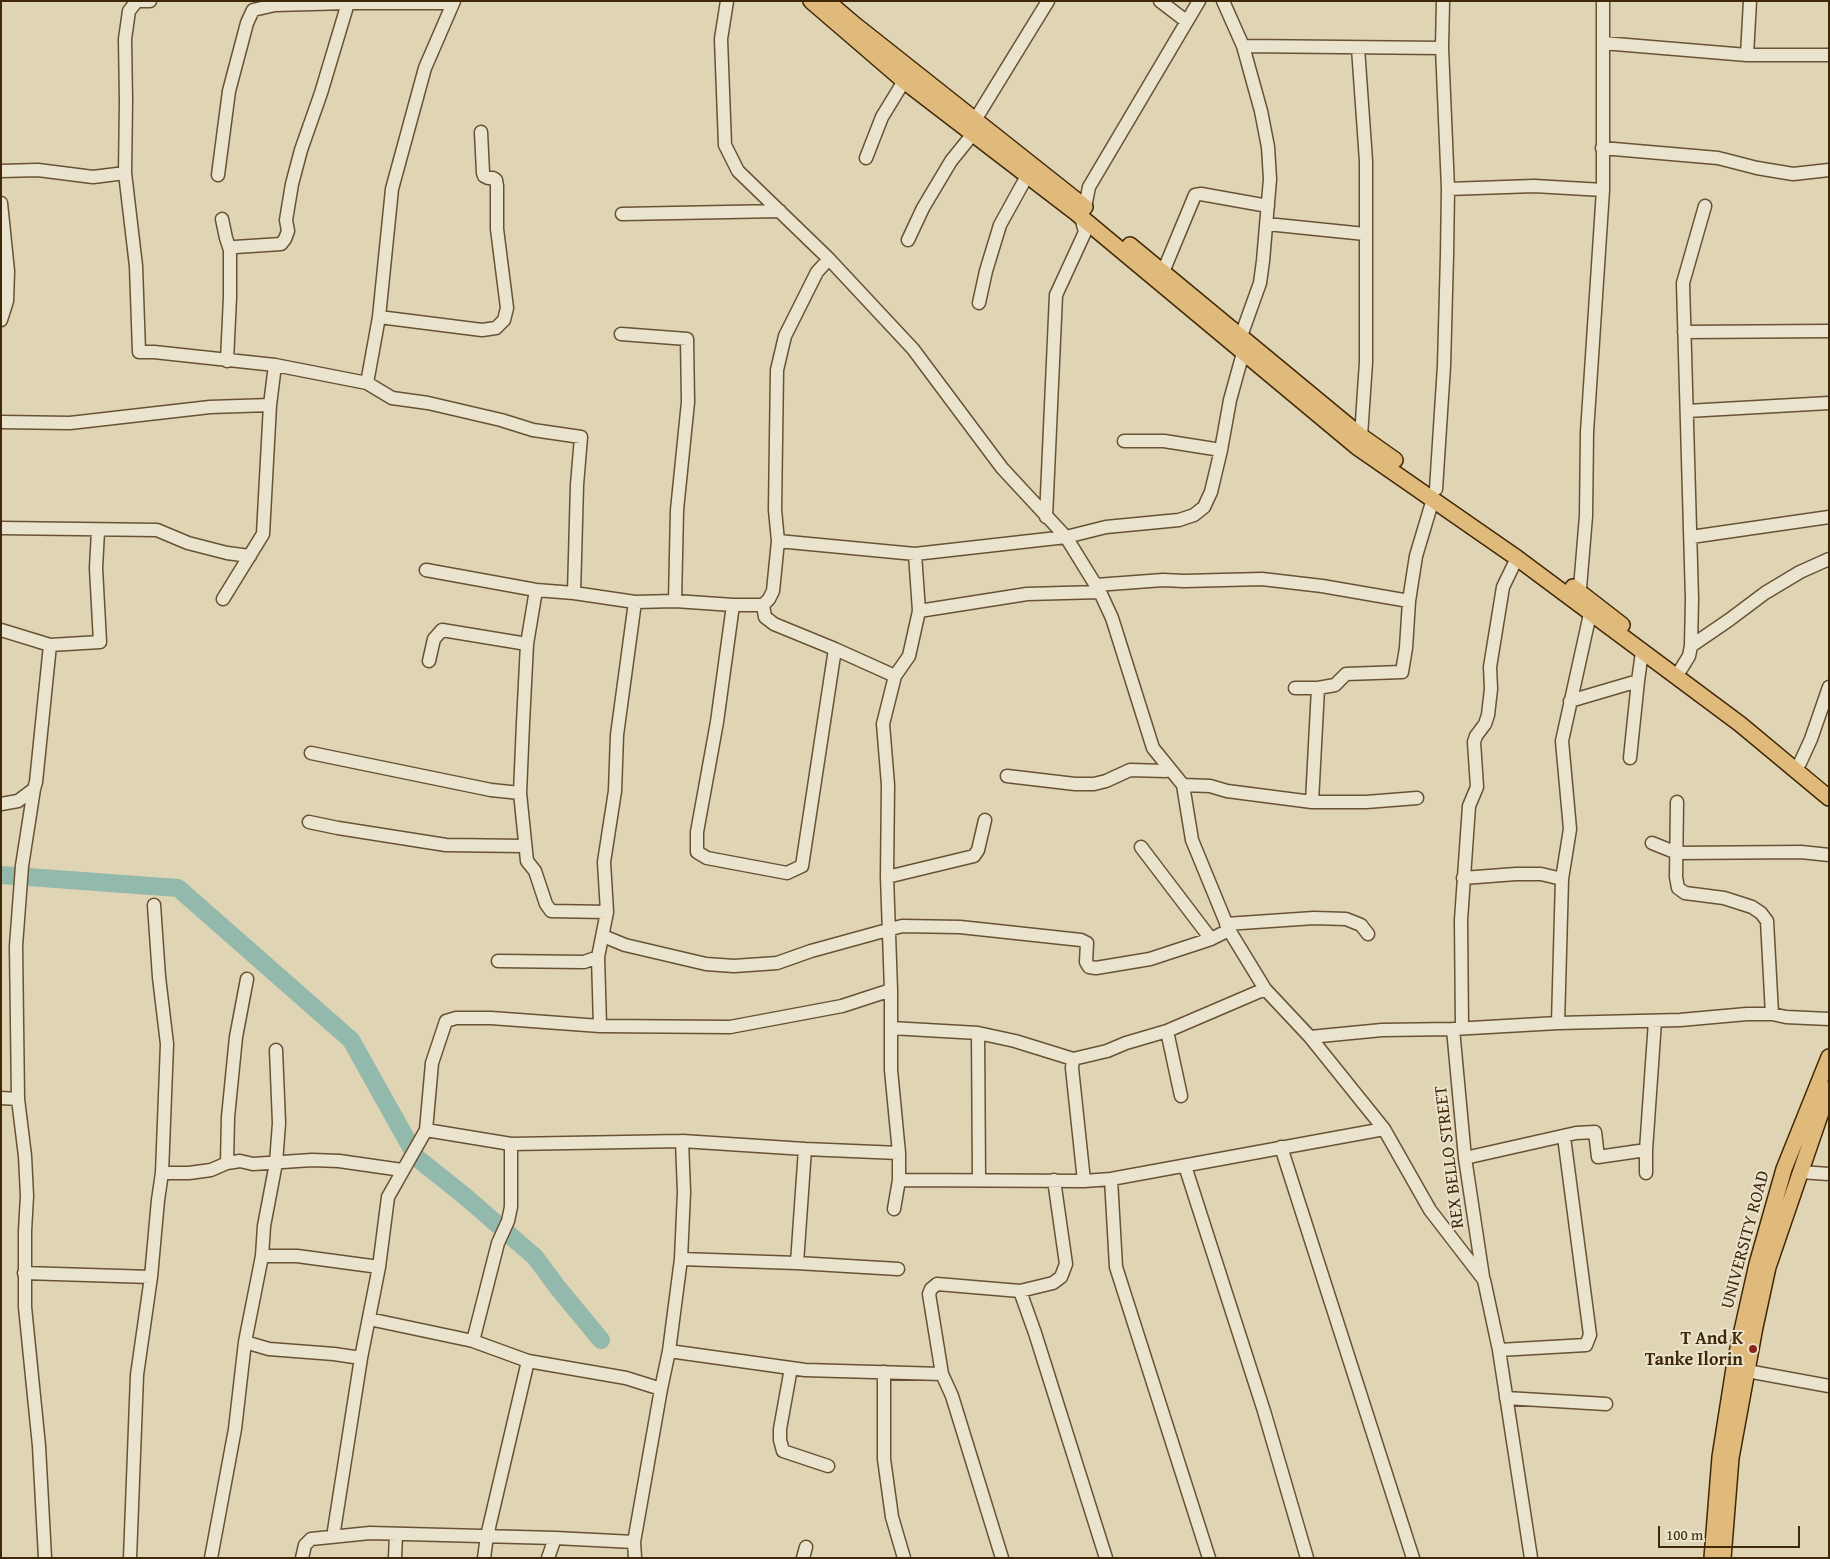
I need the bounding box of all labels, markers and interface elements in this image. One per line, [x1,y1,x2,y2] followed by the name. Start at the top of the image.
[1431,1084,1469,1230] street label: REX BELLO STREET
[1717,1169,1775,1311] street label: UNIVERSITY ROAD
[1645,1328,1743,1370] place label: T And K Tanke Ilorin
[1747,1343,1759,1355] marker: T And K Tanke Ilorin
[1660,1516,1802,1548] scale bar
[1666,1524,1703,1545] text: 100 m

